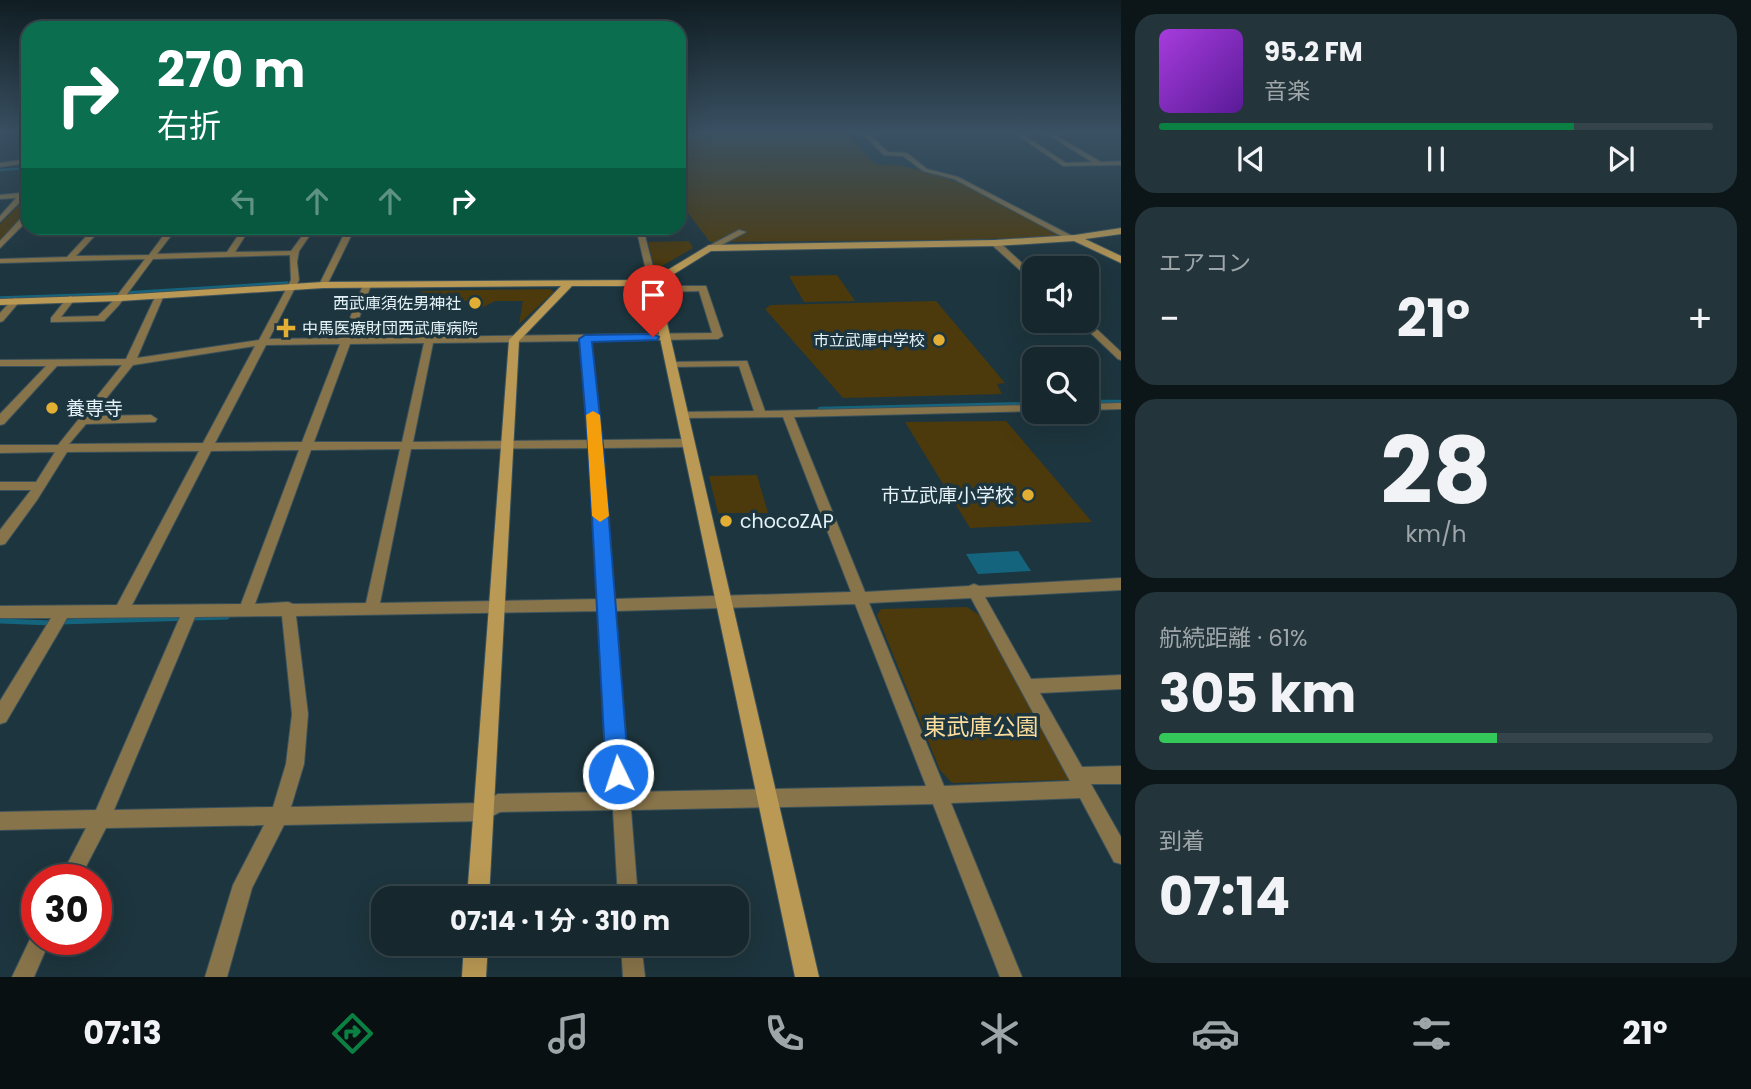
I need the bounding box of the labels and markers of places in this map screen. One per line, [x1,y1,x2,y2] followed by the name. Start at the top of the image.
[623,265,683,337] pin
[333,292,461,315] place label: 西武庫須佐男神社
[467,295,483,311] marker: 西武庫須佐男神社
[302,317,478,340] place label: 中馬医療財団西武庫病院
[276,318,296,338] marker: 中馬医療財団西武庫病院
[813,329,925,352] place label: 市立武庫中学校
[931,332,947,348] marker: 市立武庫中学校
[66,395,123,422] place label: 養専寺
[44,400,60,416] marker: 養専寺
[881,482,1014,509] place label: 市立武庫小学校
[1020,487,1036,503] marker: 市立武庫小学校
[740,508,834,535] place label: chocoZAP
[718,513,734,529] marker: chocoZAP

